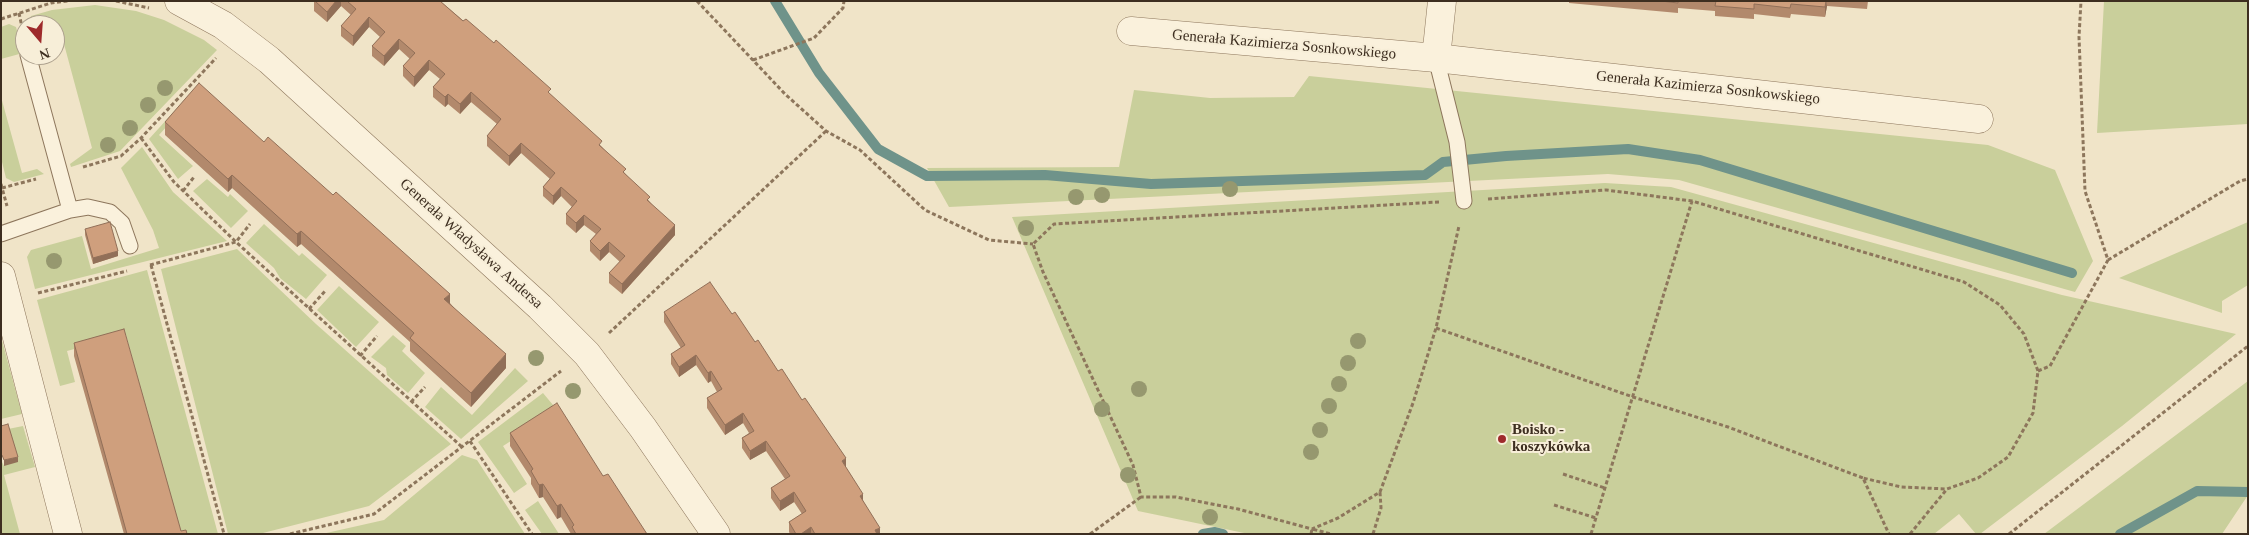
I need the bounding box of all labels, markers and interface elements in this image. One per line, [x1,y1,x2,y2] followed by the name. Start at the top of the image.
[15,15,65,65] north arrow
[1171,26,1397,64] street label: Generała Kazimierza Sosnkowskiego
[37,45,52,62] text: N
[1595,67,1821,109] street label: Generała Kazimierza Sosnkowskiego
[396,175,546,313] street label: Generała Władysława Andersa
[1512,421,1590,456] place label: Boisko - koszykówka
[1496,433,1508,445] marker: Boisko - koszykówka

